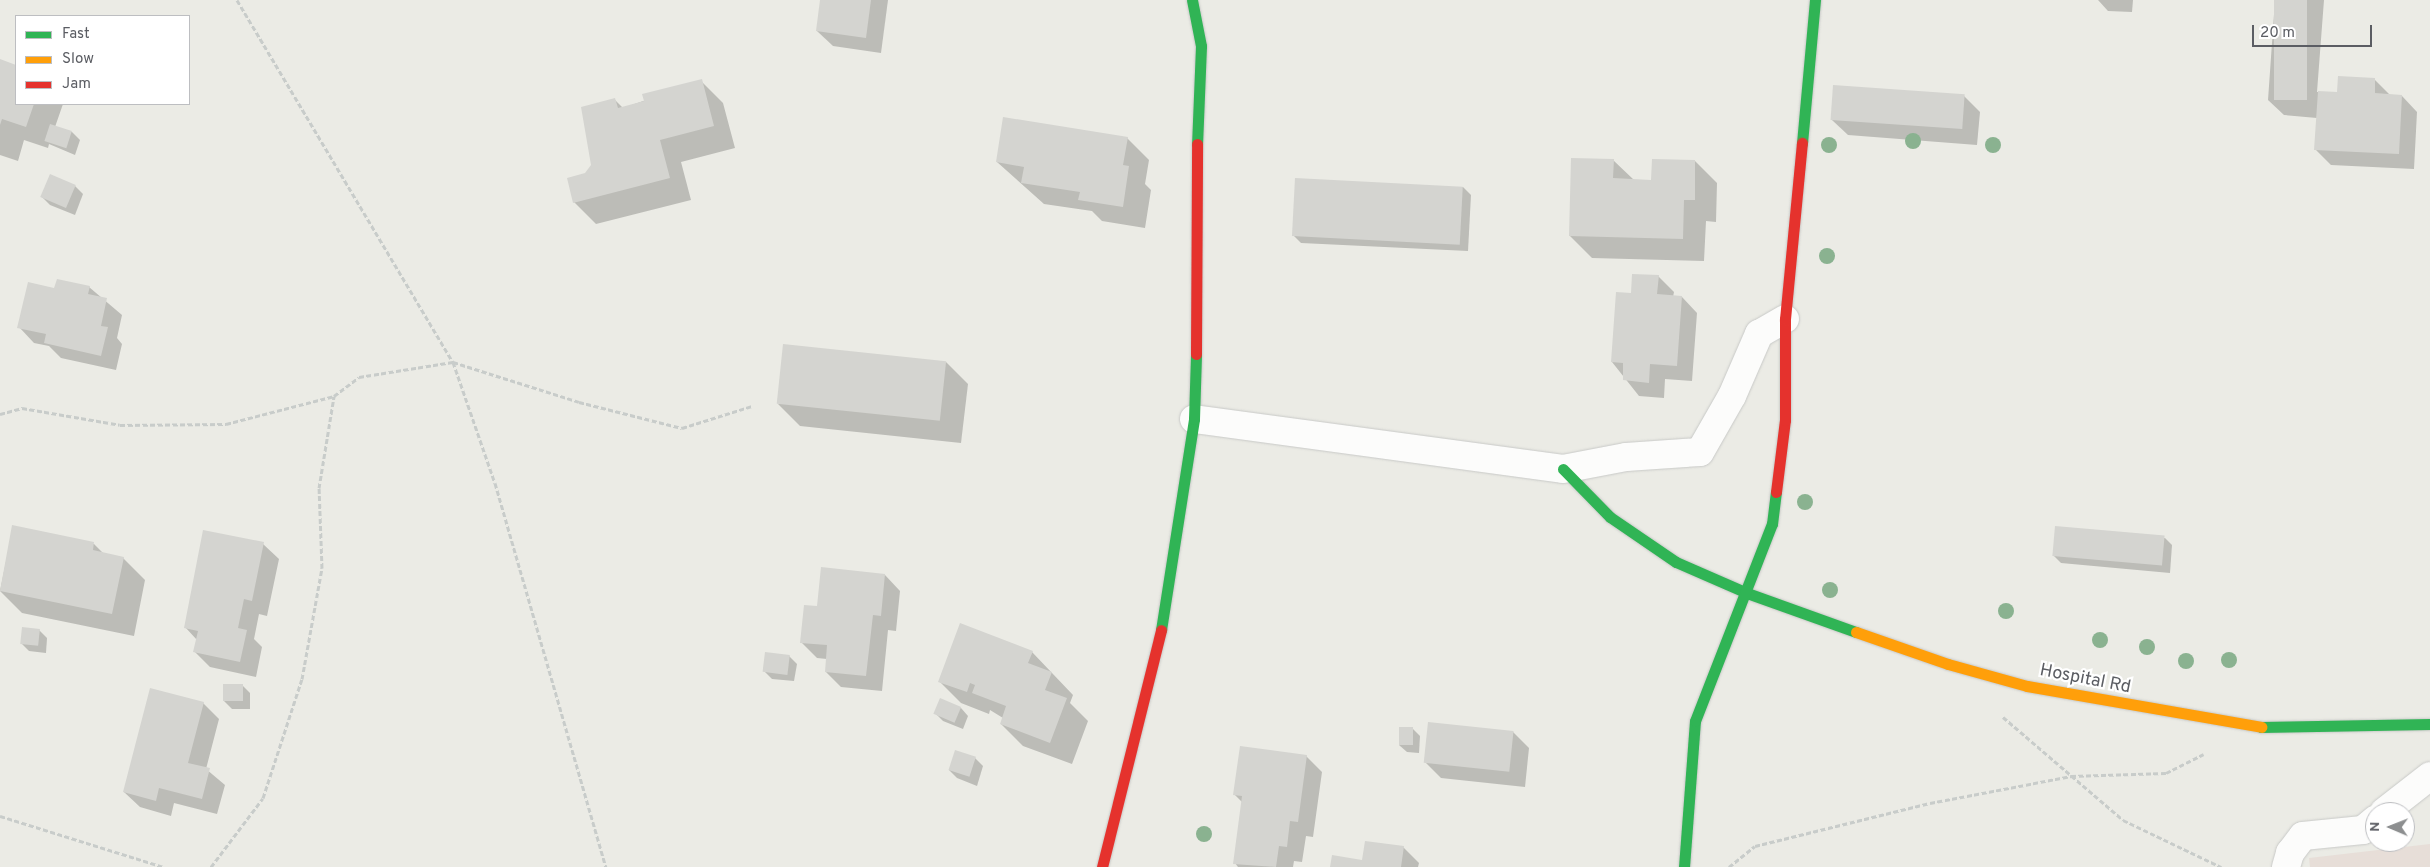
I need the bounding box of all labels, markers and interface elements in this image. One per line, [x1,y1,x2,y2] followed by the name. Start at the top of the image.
[15,15,190,105] legend
[2255,15,2375,47] scale bar
[2260,24,2295,43] text: 20 m
[62,25,90,44] text: Fast
[62,50,94,69] text: Slow
[62,75,91,94] text: Jam
[2038,661,2132,699] street label: Hospital Rd
[2365,802,2415,852] north arrow
[2367,822,2384,832] text: N

